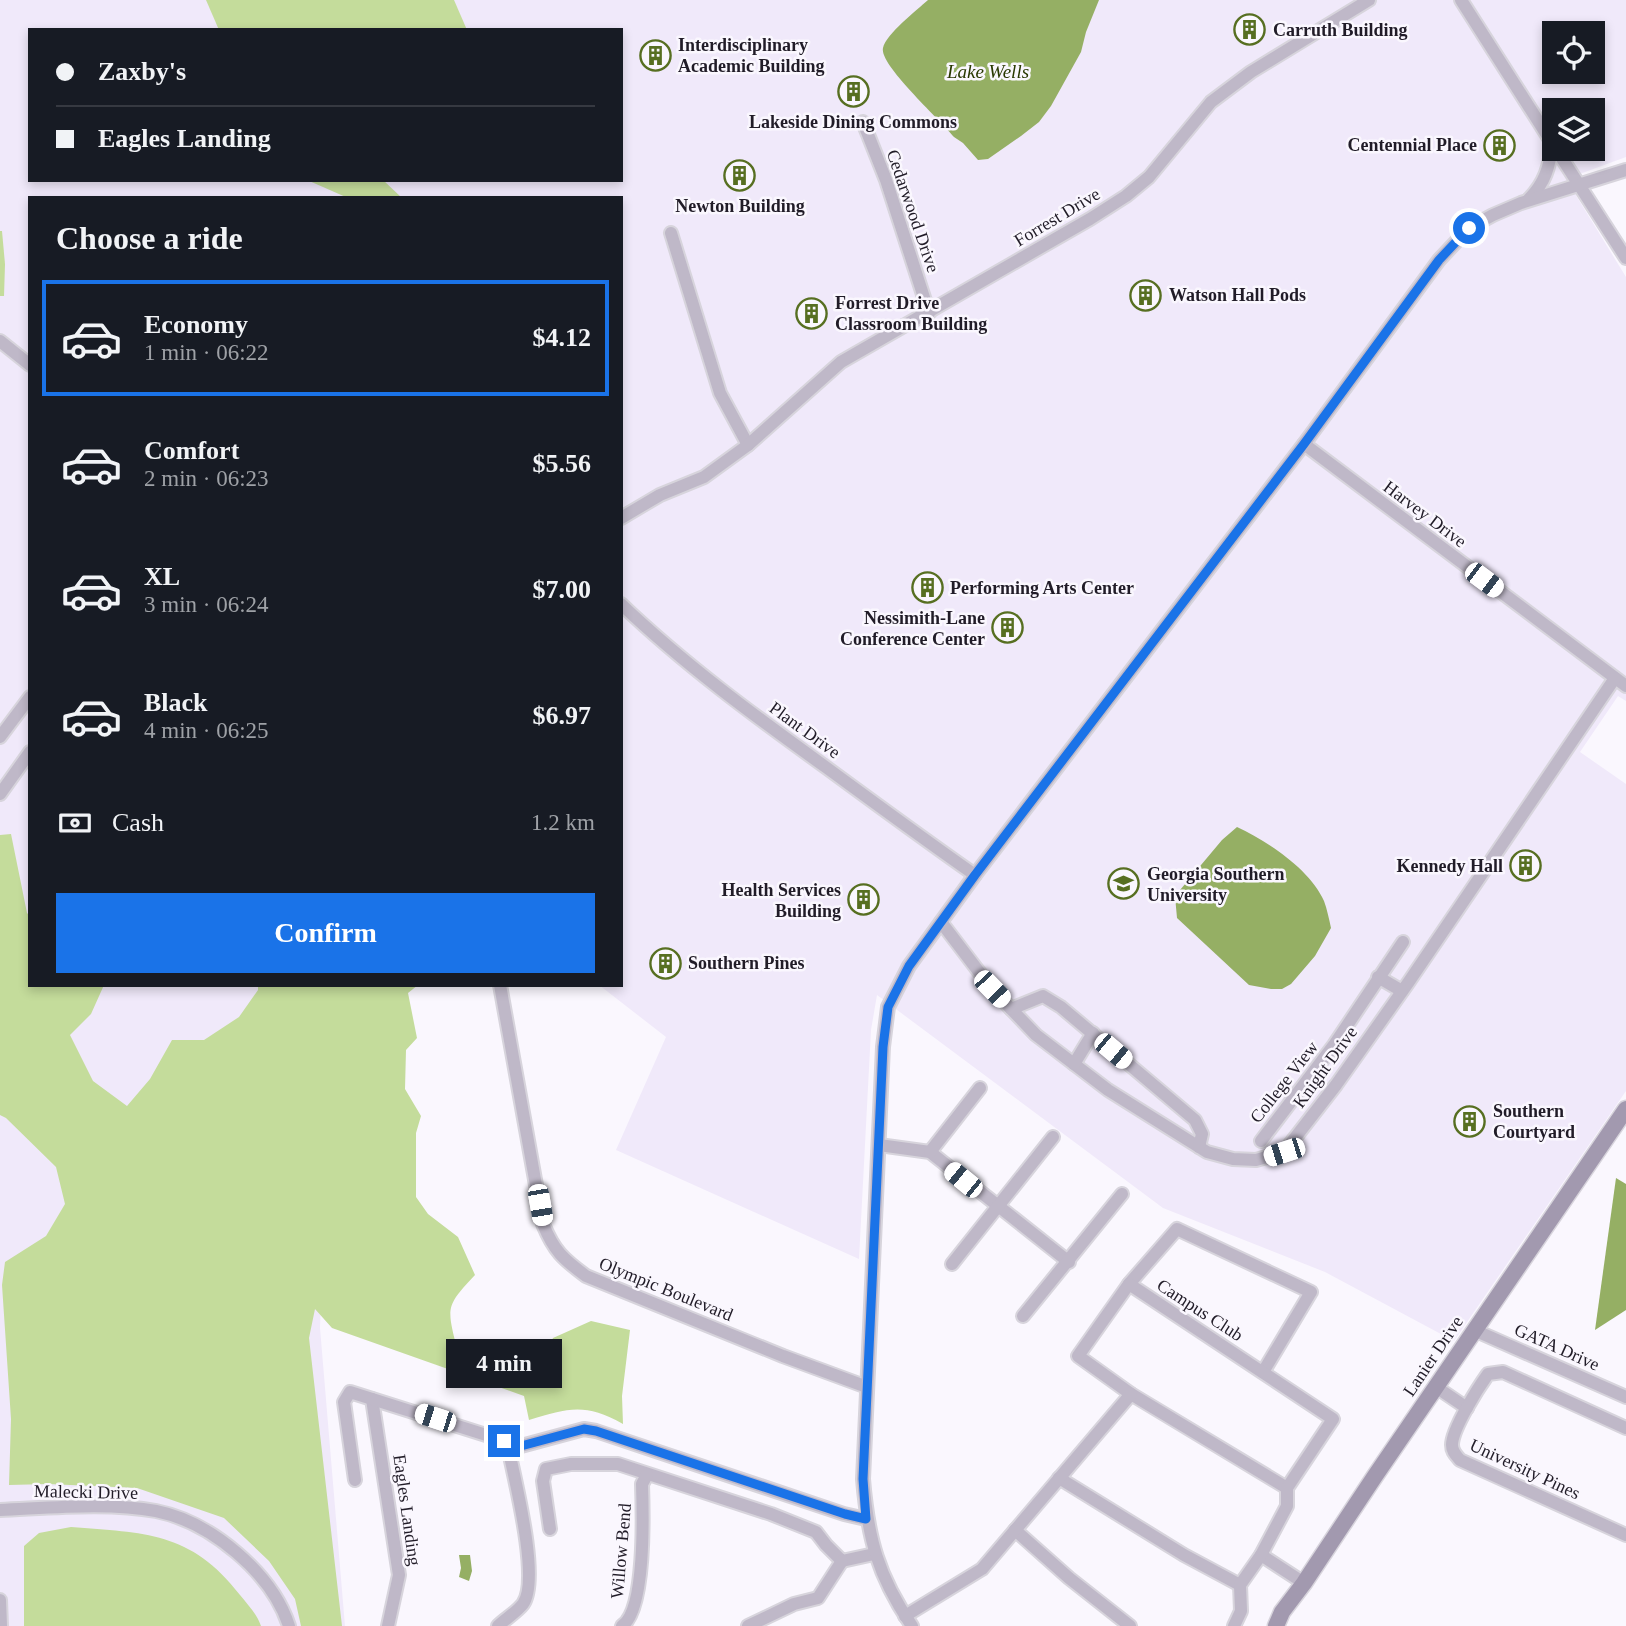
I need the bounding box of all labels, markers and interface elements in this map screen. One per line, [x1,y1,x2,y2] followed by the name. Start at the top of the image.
[1233,13,1267,47] building icon: Carruth Building
[1273,20,1408,40] place label: Carruth Building
[1542,21,1605,161] map controls
[1542,21,1605,84] button: locate
[678,35,825,76] place label: Interdisciplinary Academic Building
[638,38,672,72] building icon: Interdisciplinary Academic Building
[98,57,186,86] text: Zaxby's
[946,61,1029,82] water label: Lake Wells
[836,74,870,108] building icon: Lakeside Dining Commons
[1542,98,1605,161] button: layers
[749,112,957,132] place label: Lakeside Dining Commons
[98,124,271,153] text: Eagles Landing
[1483,128,1517,162] building icon: Centennial Place
[1348,135,1477,155] place label: Centennial Place
[883,147,943,275] street label: Cedarwood Drive
[723,159,757,193] building icon: Newton Building
[1010,184,1104,250] street label: Forrest Drive
[675,196,805,216] place label: Newton Building
[1453,212,1485,244] route start
[56,220,243,256] text: Choose a ride
[1129,278,1163,312] building icon: Watson Hall Pods
[1169,285,1306,305] place label: Watson Hall Pods
[835,293,987,334] place label: Forrest Drive Classroom Building
[795,296,829,330] building icon: Forrest Drive Classroom Building
[60,307,123,370] icon: car
[144,310,248,339] text: Economy
[533,323,591,352] text: $4.12
[144,340,269,365] text: 1 min · 06:22
[60,433,123,496] icon: car
[144,436,239,465] text: Comfort
[533,449,591,478] text: $5.56
[144,466,269,491] text: 2 min · 06:23
[1380,476,1470,552] street label: Harvey Drive
[60,559,123,622] icon: car
[1461,559,1508,601] car
[144,562,180,591] text: XL
[910,571,944,605] building icon: Performing Arts Center
[533,575,591,604] text: $7.00
[950,578,1134,598] place label: Performing Arts Center
[144,592,269,617] text: 3 min · 06:24
[840,608,985,649] place label: Nessimith-Lane Conference Center
[991,611,1025,645] building icon: Nessimith-Lane Conference Center
[60,685,123,748] icon: car
[144,688,208,717] text: Black
[766,698,844,762] street label: Plant Drive
[533,701,591,730] text: $6.97
[144,718,269,743] text: 4 min · 06:25
[56,804,94,842] icon: cash
[112,808,164,837] text: Cash
[531,810,595,835] text: 1.2 km
[1509,849,1543,883] building icon: Kennedy Hall
[1396,856,1503,876] place label: Kennedy Hall
[1147,864,1285,905] place label: Georgia Southern University
[1107,867,1141,901] school or university icon: Georgia Southern University
[722,880,841,921] place label: Health Services Building
[847,883,881,917] building icon: Health Services Building
[56,893,595,973] button: Confirm
[648,946,682,980] building icon: Southern Pines
[688,953,805,973] place label: Southern Pines
[970,967,1015,1011] car
[1289,1022,1361,1112] street label: Knight Drive
[1091,1029,1136,1073] car
[1246,1037,1322,1127] street label: College View
[1493,1101,1575,1142] place label: Southern Courtyard
[1453,1104,1487,1138] building icon: Southern Courtyard
[1261,1136,1308,1168] car
[941,1159,986,1201] car
[527,1182,554,1228] car
[596,1253,736,1325] street label: Olympic Boulevard
[1153,1275,1247,1345] street label: Campus Club
[1399,1312,1467,1400] street label: Lanier Drive
[1511,1319,1603,1375] street label: GATA Drive
[446,1340,562,1388] callout: 4 min
[476,1351,532,1376] text: 4 min
[412,1402,459,1434] car
[488,1425,520,1457] route end
[1467,1435,1583,1503] street label: University Pines
[389,1453,425,1567] street label: Eagles Landing
[34,1481,138,1503] street label: Malecki Drive
[607,1502,635,1600] street label: Willow Bend

